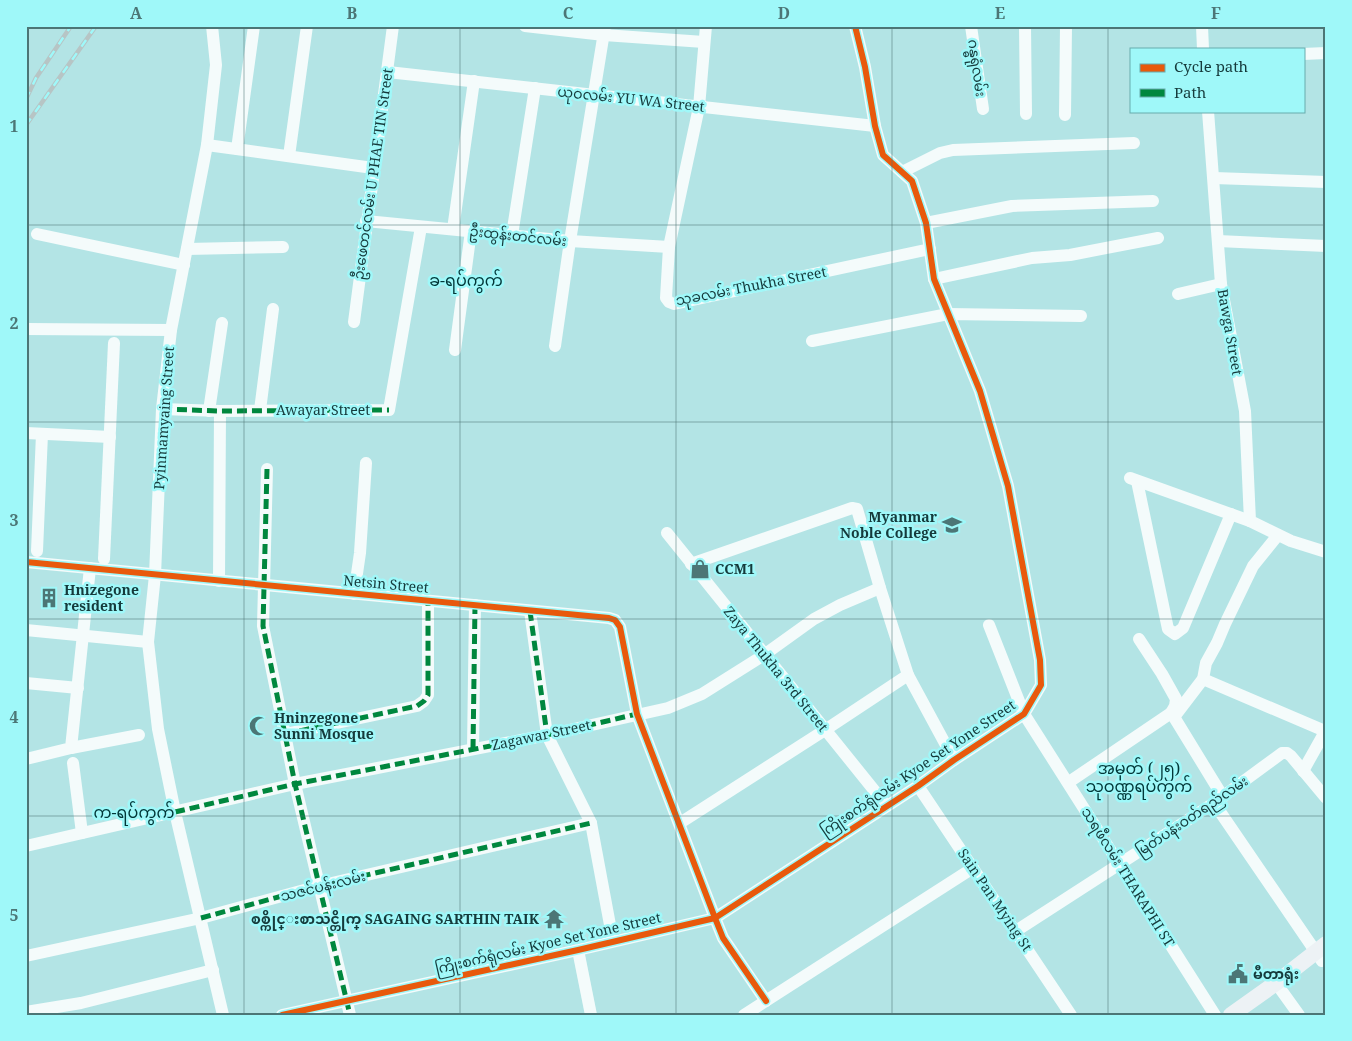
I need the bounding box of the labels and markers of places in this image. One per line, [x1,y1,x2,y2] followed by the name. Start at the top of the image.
[840,507,938,542] place label: Myanmar Noble College
[941,514,963,536] school or university icon: Myanmar Noble College
[689,558,711,580] shop icon: CCM1
[715,559,755,578] place label: CCM1
[64,580,139,615] place label: Hnizegone resident
[38,587,60,609] building icon: Hnizegone resident
[274,708,374,743] place label: Hninzegone Sunni Mosque
[248,715,270,737] mosque icon: Hninzegone Sunni Mosque
[543,908,565,930] temple icon: စစ္ကိုင္းစာသင္တိုက္ SAGAING SARTHIN TAIK
[251,909,540,931] place label: စစ္ကိုင္းစာသင္တိုက္ SAGAING SARTHIN TAIK
[1227,963,1249,985] public building icon: မီတာရုံး
[1253,964,1299,986] place label: မီတာရုံး

